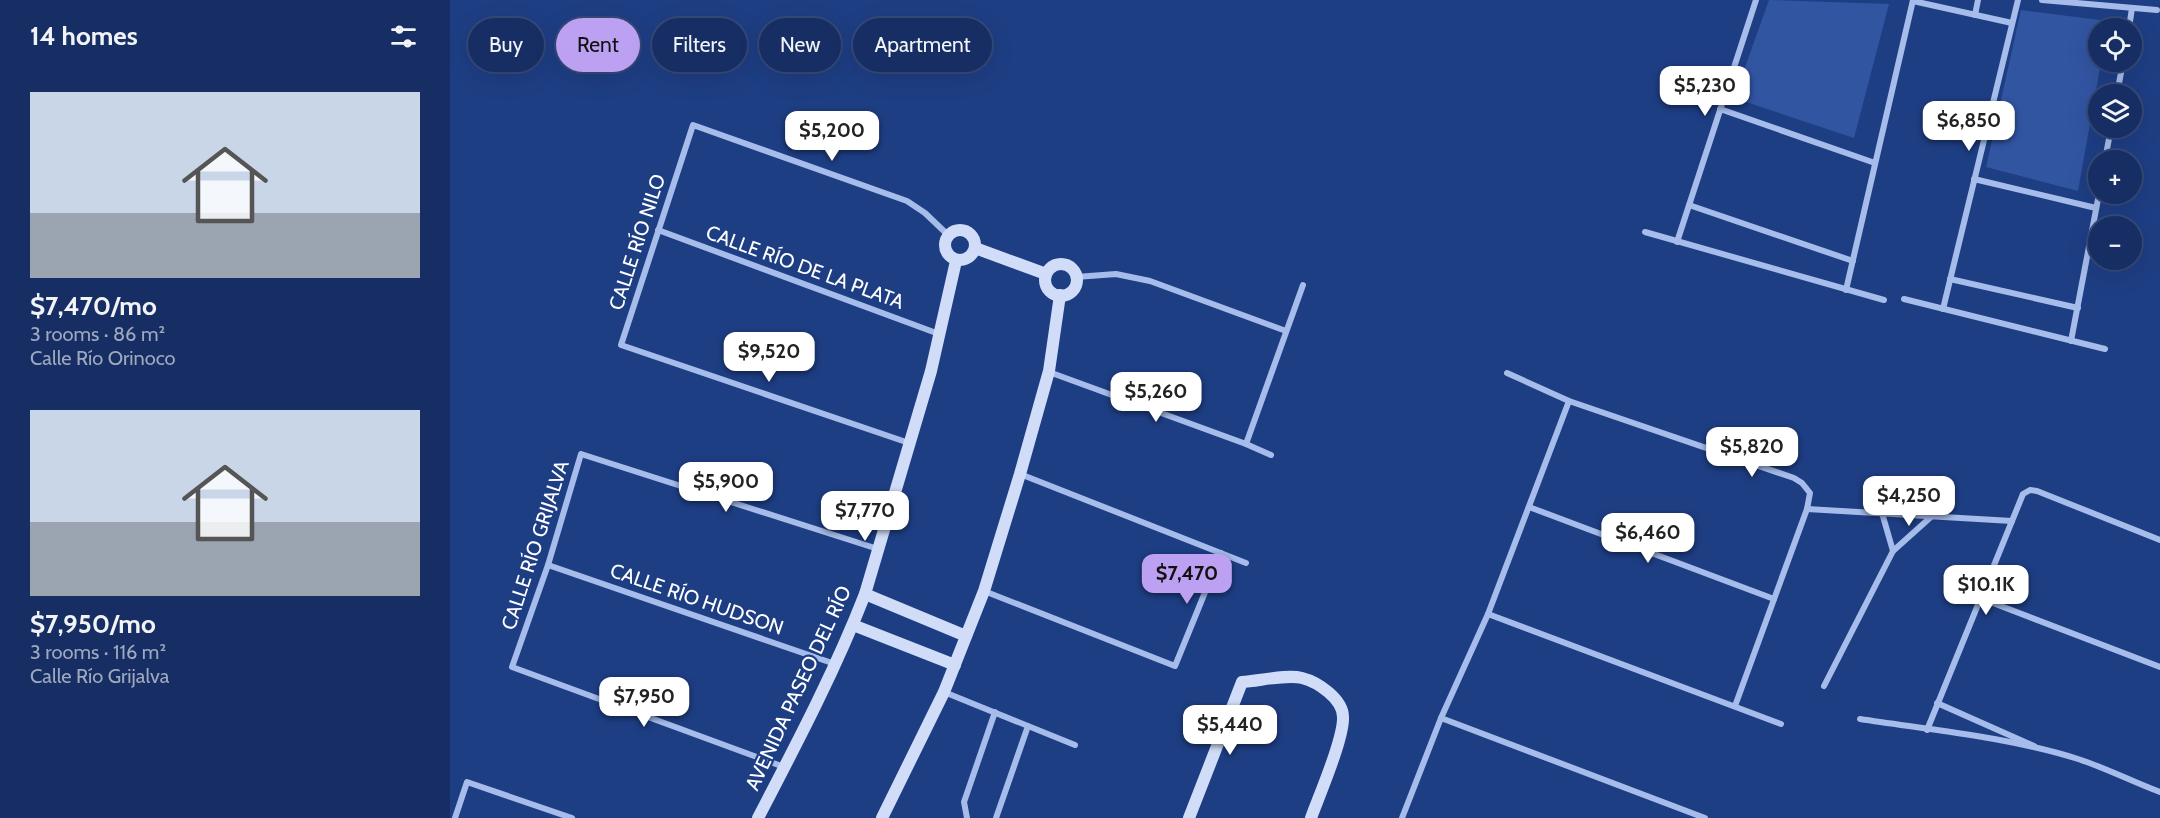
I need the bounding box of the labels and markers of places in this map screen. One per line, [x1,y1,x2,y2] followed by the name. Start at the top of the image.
[1656,66,1754,117] pin: $5,230
[1920,101,2018,152] pin: $6,850
[783,111,881,162] pin: $5,200
[720,332,818,383] pin: $9,520
[1107,372,1205,423] pin: $5,260
[1703,427,1801,478] pin: $5,820
[677,462,775,513] pin: $5,900
[1860,476,1958,527] pin: $4,250
[816,491,914,542] pin: $7,770
[1599,513,1697,564] pin: $6,460
[1138,554,1236,605] pin: $7,470
[1937,565,2035,616] pin: $10.1K
[595,677,693,728] pin: $7,950
[1181,705,1279,756] pin: $5,440

